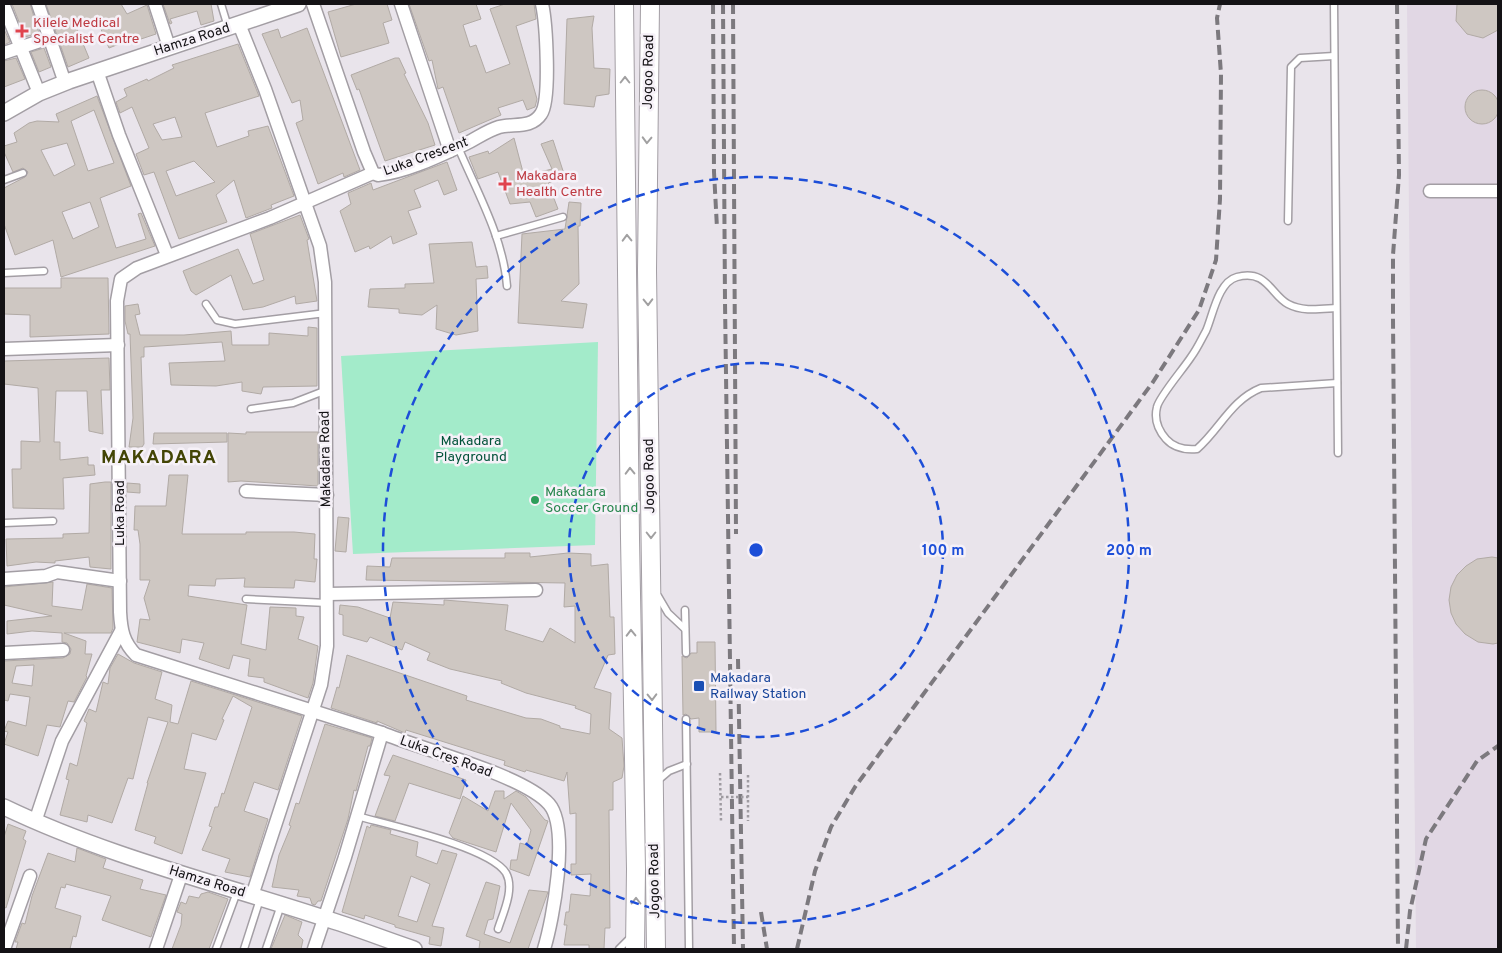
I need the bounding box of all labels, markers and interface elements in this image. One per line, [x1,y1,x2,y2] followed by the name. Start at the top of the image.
[33,15,139,48] place label: Kilele Medical Specialist Centre
[152,20,232,60] street label: Hamza Road
[15,24,29,38] marker: Kilele Medical Specialist Centre
[640,34,658,110] street label: Jogoo Road
[620,76,630,84] one-way arrow
[381,134,471,180] street label: Luka Crescent
[642,136,653,144] one-way arrow
[516,168,602,201] place label: Makadara Health Centre
[498,177,512,191] marker: Makadara Health Centre
[621,234,632,242] one-way arrow
[642,299,653,307] one-way arrow
[317,411,335,507] street label: Makadara Road
[435,433,507,466] park label: Makadara Playground
[641,438,659,514] street label: Jogoo Road
[101,446,217,470] district label: MAKADARA
[625,466,635,474] one-way arrow
[112,480,129,546] street label: Luka Road
[545,484,638,517] place label: Makadara Soccer Ground
[529,494,541,506] marker: Makadara Soccer Ground
[646,532,656,539] one-way arrow
[747,541,765,559] centre of rings
[922,542,964,561] text: 100 m
[1106,542,1152,561] text: 200 m
[626,629,636,636] one-way arrow
[710,670,806,703] place label: Makadara Railway Station
[692,679,706,693] marker: Makadara Railway Station
[647,694,657,702] one-way arrow
[397,732,495,782] street label: Luka Cres Road
[646,843,664,919] street label: Jogoo Road
[167,862,247,902] street label: Hamza Road
[631,896,641,904] one-way arrow

